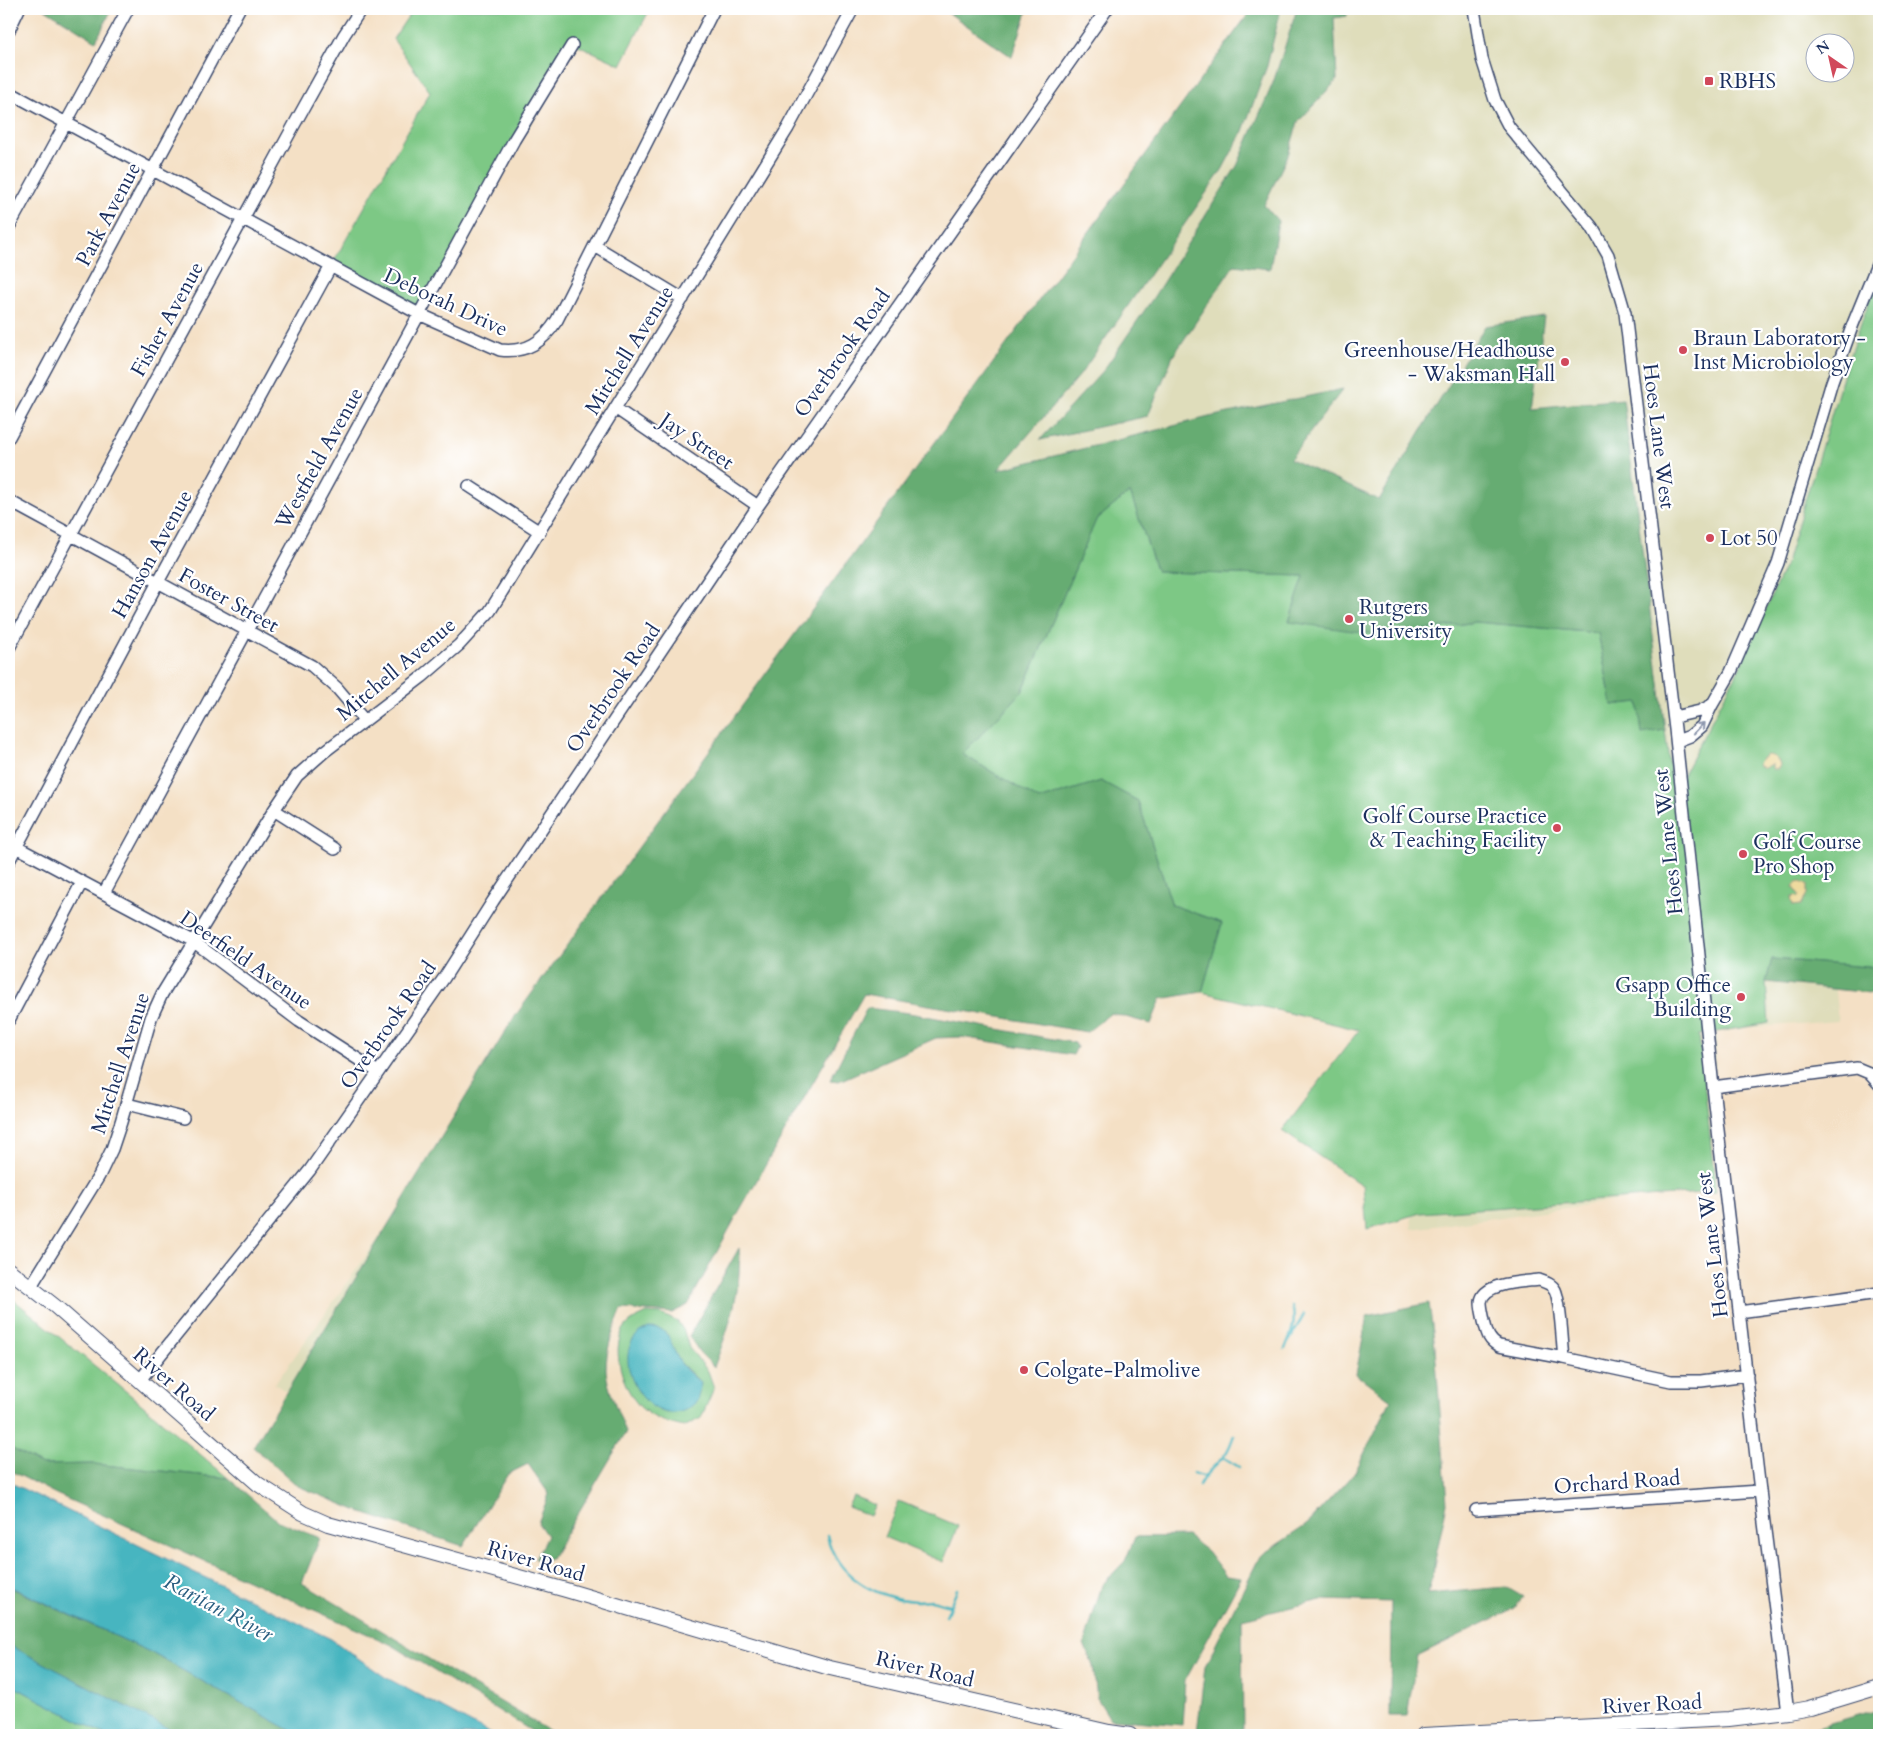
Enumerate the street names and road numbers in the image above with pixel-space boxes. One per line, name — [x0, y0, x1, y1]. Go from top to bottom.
street label: Park Avenue — [69, 157, 148, 271]
street label: Fisher Avenue — [124, 257, 211, 382]
street label: Deborah Drive — [379, 261, 513, 344]
street label: Mitchell Avenue — [578, 280, 681, 420]
street label: Overbrook Road — [787, 283, 897, 423]
street label: Hoes Lane West — [1635, 362, 1682, 511]
street label: Westfield Avenue — [268, 382, 370, 535]
street label: Jay Street — [652, 404, 740, 477]
street label: Hanson Avenue — [105, 485, 200, 624]
street label: Foster Street — [173, 561, 284, 640]
street label: Mitchell Avenue — [331, 611, 462, 728]
street label: Overbrook Road — [559, 618, 668, 759]
street label: Hoes Lane West — [1646, 767, 1691, 916]
street label: Deerfield Avenue — [174, 904, 318, 1017]
street label: Overbrook Road — [333, 955, 443, 1095]
street label: Mitchell Avenue — [84, 989, 157, 1138]
street label: Hoes Lane West — [1689, 1170, 1736, 1319]
street label: River Road — [126, 1341, 221, 1428]
street label: Orchard Road — [1553, 1464, 1681, 1501]
street label: River Road — [484, 1534, 588, 1589]
street label: River Road — [873, 1644, 977, 1695]
street label: River Road — [1601, 1687, 1703, 1722]

